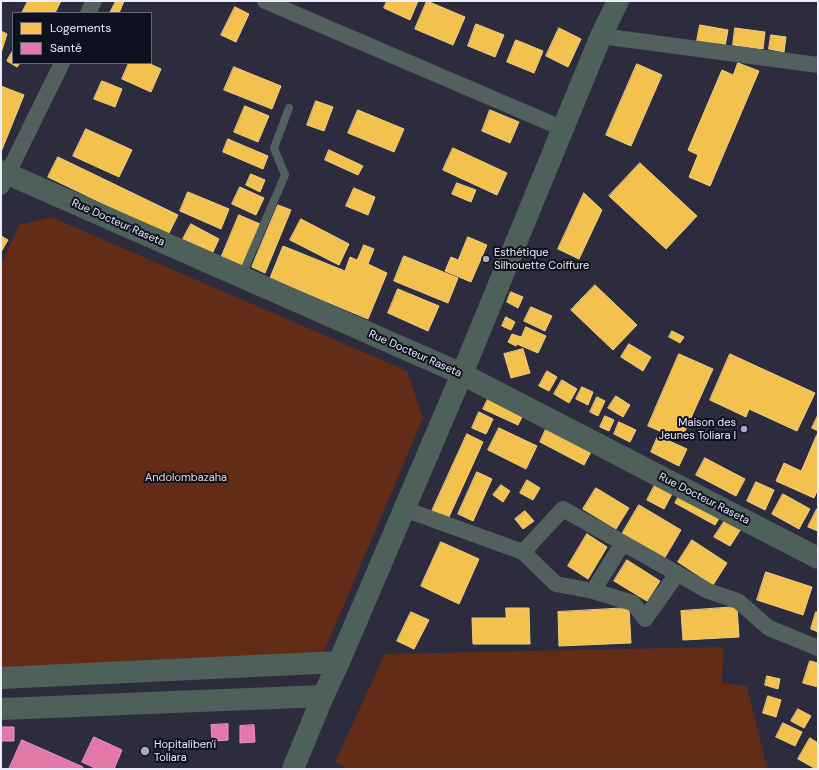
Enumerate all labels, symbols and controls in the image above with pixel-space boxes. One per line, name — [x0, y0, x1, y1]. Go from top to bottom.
legend — [12, 12, 152, 64]
text: Logements — [50, 20, 111, 36]
text: Santé — [50, 40, 82, 56]
street label: Rue Docteur Raseta — [70, 197, 166, 249]
place label: Esthétique Silhouette Coiffure — [494, 246, 589, 272]
marker: Esthétique Silhouette Coiffure — [481, 254, 491, 264]
street label: Rue Docteur Raseta — [367, 328, 463, 380]
place label: Maison des Jeunes Toliara I — [659, 416, 736, 442]
marker: Maison des Jeunes Toliara I — [739, 424, 749, 434]
street label: Rue Docteur Raseta — [656, 470, 752, 528]
park label: Andolombazaha — [145, 471, 227, 485]
place label: Hopitaliben'i Toliara — [154, 738, 216, 764]
marker: Hopitaliben'i Toliara — [139, 745, 151, 757]

